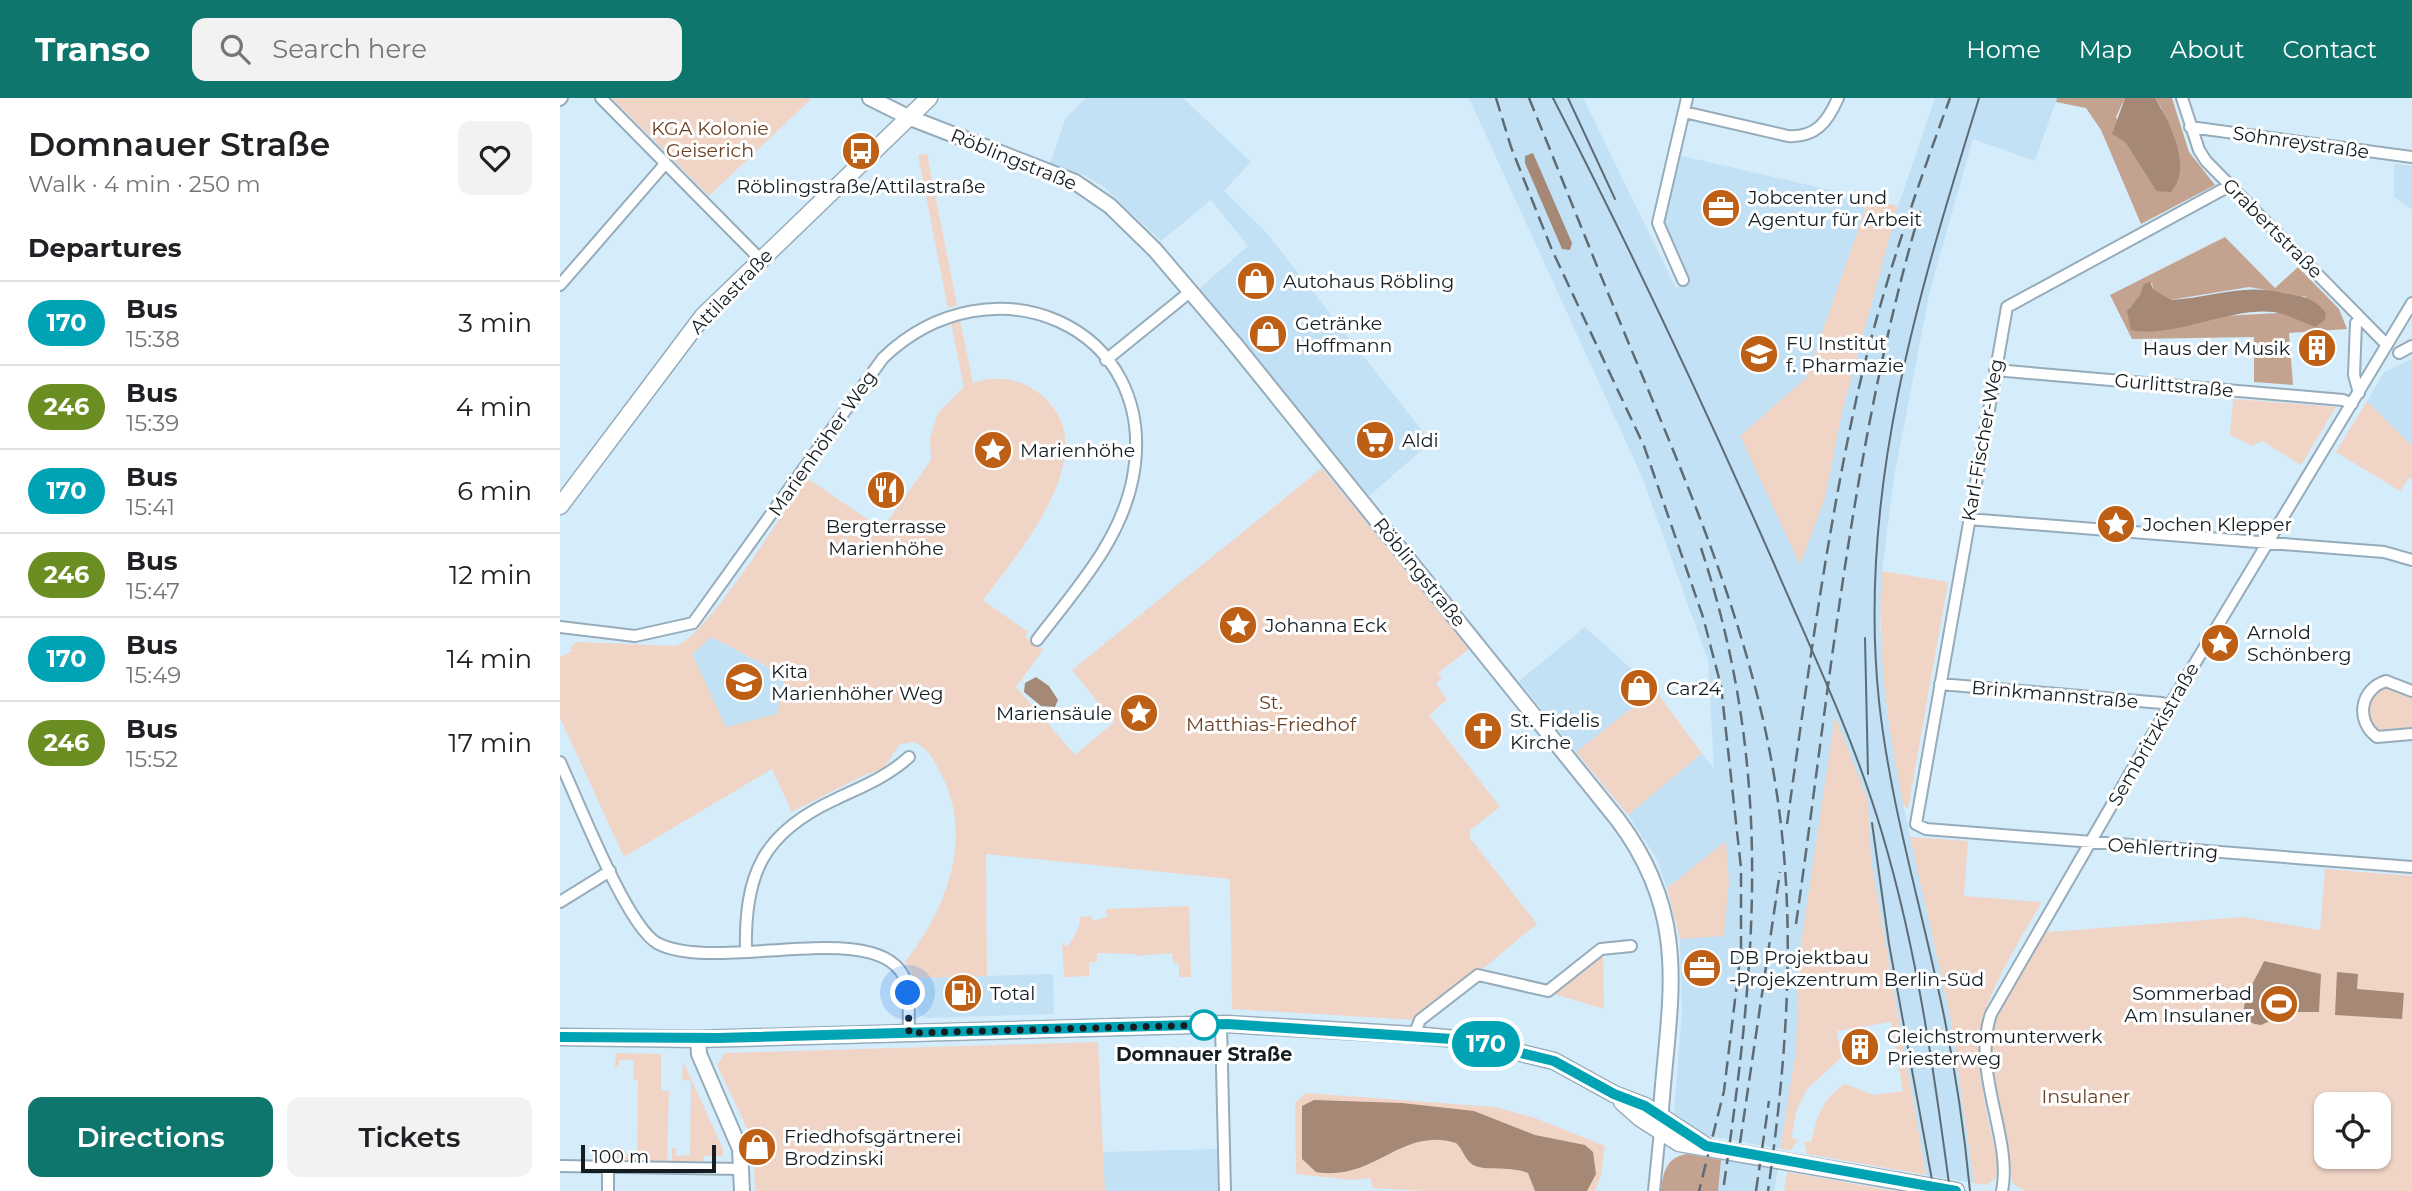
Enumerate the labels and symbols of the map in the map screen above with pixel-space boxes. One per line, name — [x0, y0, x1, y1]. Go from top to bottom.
park label: KGA Kolonie Geiserich — [651, 117, 769, 162]
street label: Sohnreystraße — [2231, 122, 2371, 163]
street label: Röblingstraße — [947, 124, 1080, 195]
bus stop icon: Röblingstraße/Attilastraße — [840, 130, 882, 172]
street label: Grabertstraße — [2218, 174, 2327, 283]
place label: Röblingstraße/Attilastraße — [737, 175, 985, 198]
place label: Jobcenter und Agentur für Arbeit — [1747, 186, 1922, 231]
office icon: Jobcenter und Agentur für Arbeit — [1700, 187, 1742, 229]
street label: Attilastraße — [685, 244, 778, 339]
shop icon: Autohaus Röbling — [1235, 260, 1277, 302]
place label: Autohaus Röbling — [1283, 270, 1454, 293]
place label: Getränke Hoffmann — [1295, 312, 1392, 357]
shop icon: Getränke Hoffmann — [1247, 313, 1289, 355]
building icon: Haus der Musik — [2296, 327, 2338, 369]
place label: FU Institut f. Pharmazie — [1786, 332, 1904, 377]
school or university icon: FU Institut f. Pharmazie — [1738, 333, 1780, 375]
place label: Haus der Musik — [2143, 337, 2291, 360]
street label: Karl-Fischer-Weg — [1957, 357, 2008, 523]
street label: Marienhöher Weg — [764, 366, 881, 521]
street label: Gurlittstraße — [2113, 369, 2234, 402]
supermarket icon: Aldi — [1354, 419, 1396, 461]
place icon: Marienhöhe — [972, 429, 1014, 471]
place label: Aldi — [1402, 429, 1439, 452]
place label: Marienhöhe — [1020, 439, 1135, 462]
restaurant icon: Bergterrasse Marienhöhe — [865, 469, 907, 511]
place icon: Jochen Klepper — [2095, 503, 2137, 545]
street label: Röblingstraße — [1369, 513, 1471, 632]
place label: Jochen Klepper — [2142, 513, 2292, 536]
place label: Bergterrasse Marienhöhe — [826, 515, 946, 560]
place icon: Johanna Eck — [1217, 604, 1259, 646]
place label: Johanna Eck — [1264, 614, 1387, 637]
place label: Arnold Schönberg — [2247, 621, 2352, 666]
place icon: Arnold Schönberg — [2199, 622, 2241, 664]
street label: Sembritzkistraße — [2103, 658, 2204, 810]
place label: Kita Marienhöher Weg — [771, 660, 944, 705]
school or university icon: Kita Marienhöher Weg — [723, 661, 765, 703]
shop icon: Car24 — [1618, 667, 1660, 709]
street label: Brinkmannstraße — [1971, 676, 2139, 713]
place label: Car24 — [1666, 677, 1722, 700]
park label: St. Matthias-Friedhof — [1186, 691, 1358, 736]
place icon: Mariensäule — [1118, 692, 1160, 734]
place label: Mariensäule — [996, 702, 1112, 725]
place label: St. Fidelis Kirche — [1510, 709, 1600, 754]
church icon: St. Fidelis Kirche — [1462, 710, 1504, 752]
street label: Oehlertring — [2107, 833, 2219, 864]
place label: DB Projektbau -Projekzentrum Berlin-Süd — [1729, 946, 1984, 991]
office icon: DB Projektbau -Projekzentrum Berlin-Süd — [1681, 947, 1723, 989]
fuel station icon: Total — [942, 972, 984, 1014]
your location — [890, 975, 925, 1010]
place label: Total — [990, 982, 1035, 1005]
place label: Sommerbad Am Insulaner — [2124, 982, 2252, 1027]
sports icon: Sommerbad Am Insulaner — [2258, 983, 2300, 1025]
marker: Domnauer Straße — [1189, 1010, 1219, 1040]
line badge: 170 — [1446, 1021, 1526, 1067]
place label: Gleichstromunterwerk Priesterweg — [1887, 1025, 2103, 1070]
building icon: Gleichstromunterwerk Priesterweg — [1839, 1026, 1881, 1068]
place label: Domnauer Straße — [1116, 1043, 1292, 1066]
park label: Insulaner — [2042, 1085, 2130, 1108]
place label: Friedhofsgärtnerei Brodzinski — [784, 1125, 961, 1170]
shop icon: Friedhofsgärtnerei Brodzinski — [736, 1126, 778, 1168]
scale bar — [581, 1142, 716, 1174]

